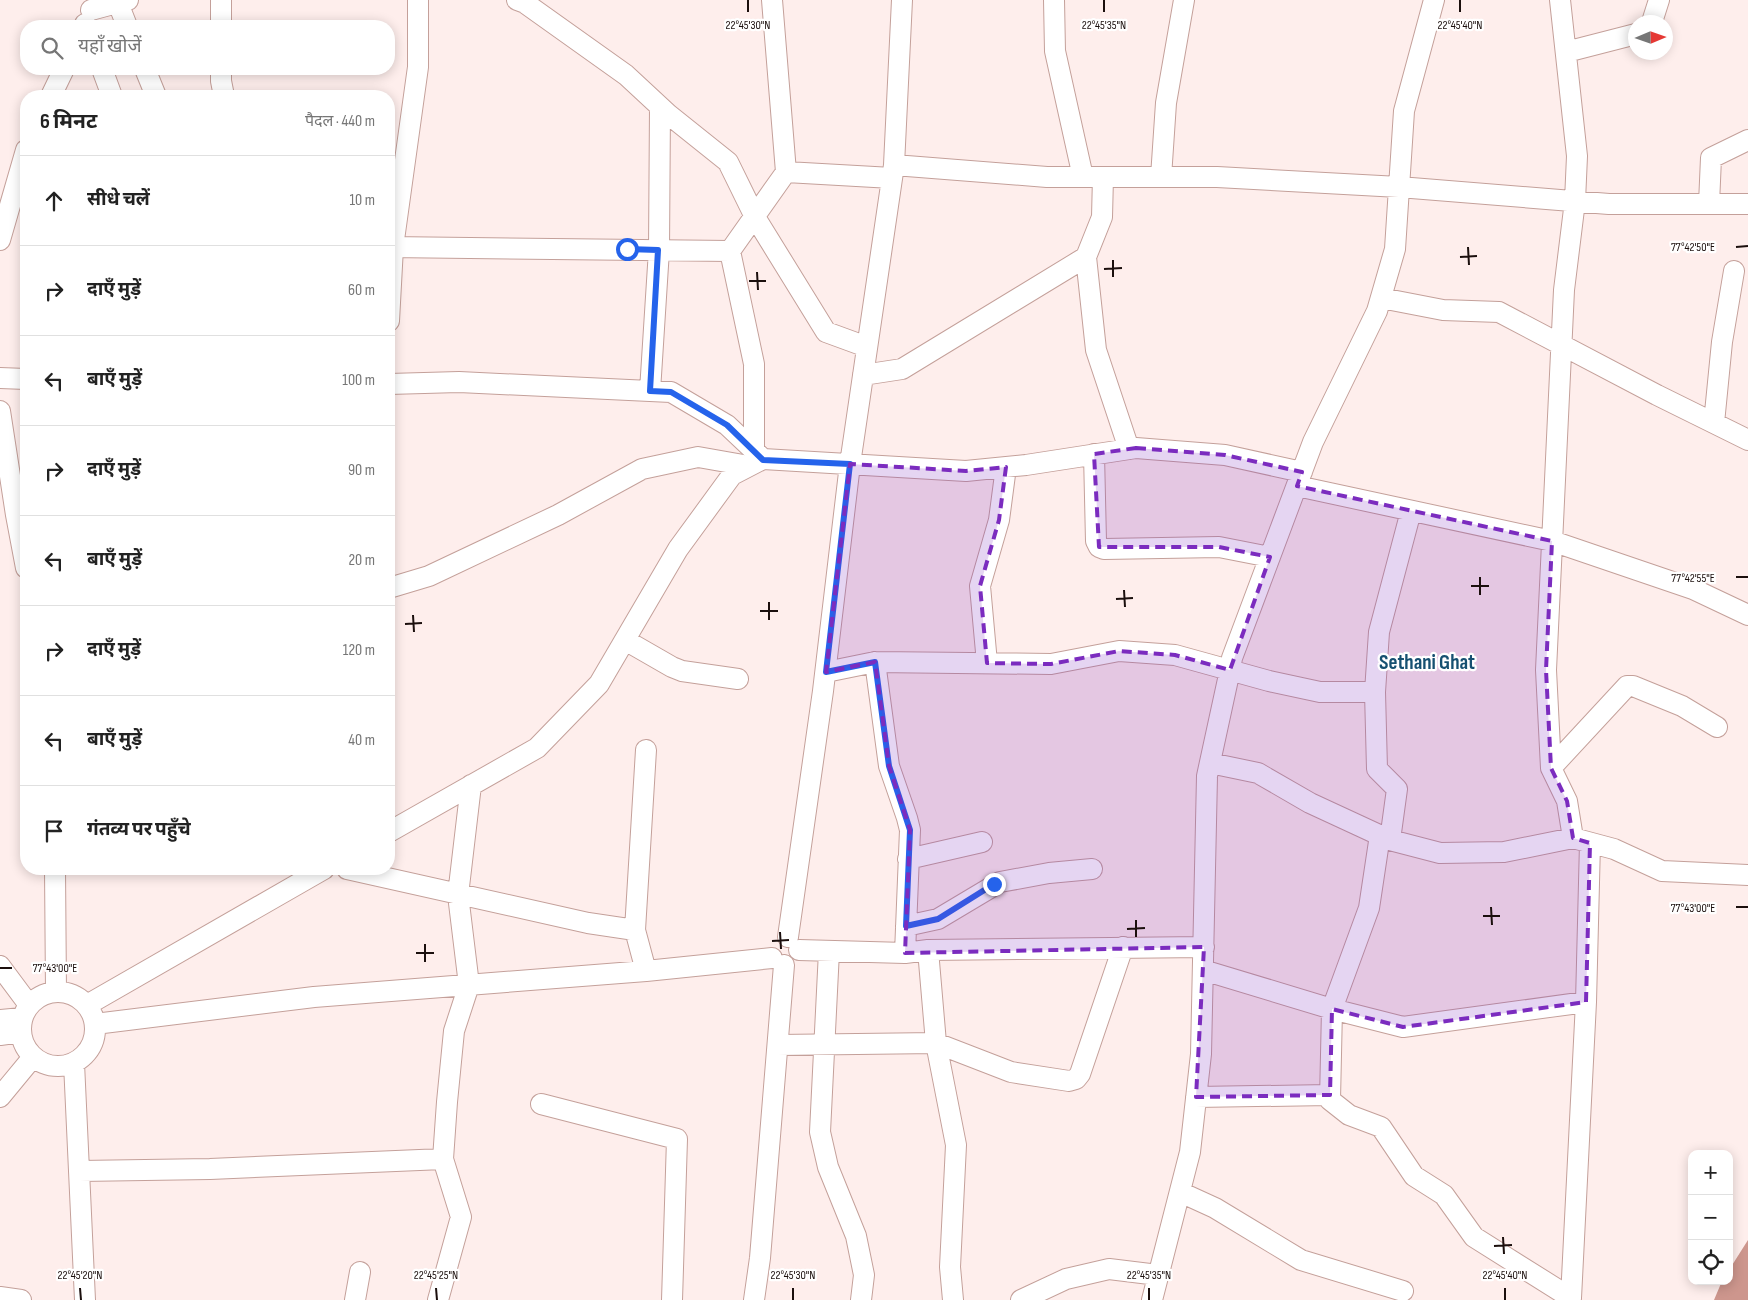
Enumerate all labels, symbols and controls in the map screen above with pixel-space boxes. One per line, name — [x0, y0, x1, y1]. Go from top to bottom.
north arrow — [1628, 15, 1673, 60]
text: 22°45'30"N — [726, 18, 770, 33]
text: 22°45'35"N — [1082, 18, 1126, 33]
text: 22°45'40"N — [1438, 18, 1482, 33]
search box — [20, 20, 395, 75]
icon: search — [38, 34, 66, 62]
text: यहाँ खोजें — [78, 35, 142, 58]
text: 6 मिनट — [40, 109, 97, 134]
text: पैदल · 440 m — [305, 112, 375, 131]
icon: ahead — [40, 187, 68, 215]
text: सीधे चलें — [87, 188, 150, 211]
text: 10 m — [349, 191, 375, 210]
route start — [616, 238, 639, 261]
text: 77°42'50"E — [1671, 240, 1715, 255]
icon: right — [40, 277, 68, 305]
text: दाएँ मुड़ें — [87, 278, 141, 301]
text: 60 m — [348, 281, 375, 300]
icon: left — [40, 367, 68, 395]
text: बाएँ मुड़ें — [87, 368, 142, 391]
text: 100 m — [342, 371, 375, 390]
icon: right — [40, 457, 68, 485]
text: दाएँ मुड़ें — [87, 458, 141, 481]
text: 90 m — [348, 461, 375, 480]
icon: left — [40, 547, 68, 575]
text: बाएँ मुड़ें — [87, 548, 142, 571]
text: 20 m — [348, 551, 375, 570]
text: 77°42'55"E — [1671, 571, 1715, 586]
icon: right — [40, 637, 68, 665]
text: दाएँ मुड़ें — [87, 638, 141, 661]
text: 120 m — [343, 641, 375, 660]
district label: Sethani Ghat — [1379, 650, 1475, 675]
icon: left — [40, 727, 68, 755]
text: बाएँ मुड़ें — [87, 728, 142, 751]
text: 40 m — [348, 731, 375, 750]
icon: arrive — [40, 817, 68, 845]
text: गंतव्य पर पहुँचे — [87, 818, 191, 841]
route end — [983, 873, 1006, 896]
text: 77°43'00"E — [1671, 901, 1715, 916]
text: 77°43'00"E — [33, 961, 77, 976]
map controls — [1688, 1150, 1733, 1285]
button: + — [1688, 1150, 1733, 1195]
button: − — [1688, 1195, 1733, 1240]
button: locate — [1688, 1240, 1733, 1285]
text: 22°45'20"N — [58, 1268, 102, 1283]
text: 22°45'25"N — [414, 1268, 458, 1283]
text: 22°45'30"N — [771, 1268, 815, 1283]
text: 22°45'35"N — [1127, 1268, 1171, 1283]
text: 22°45'40"N — [1483, 1268, 1527, 1283]

